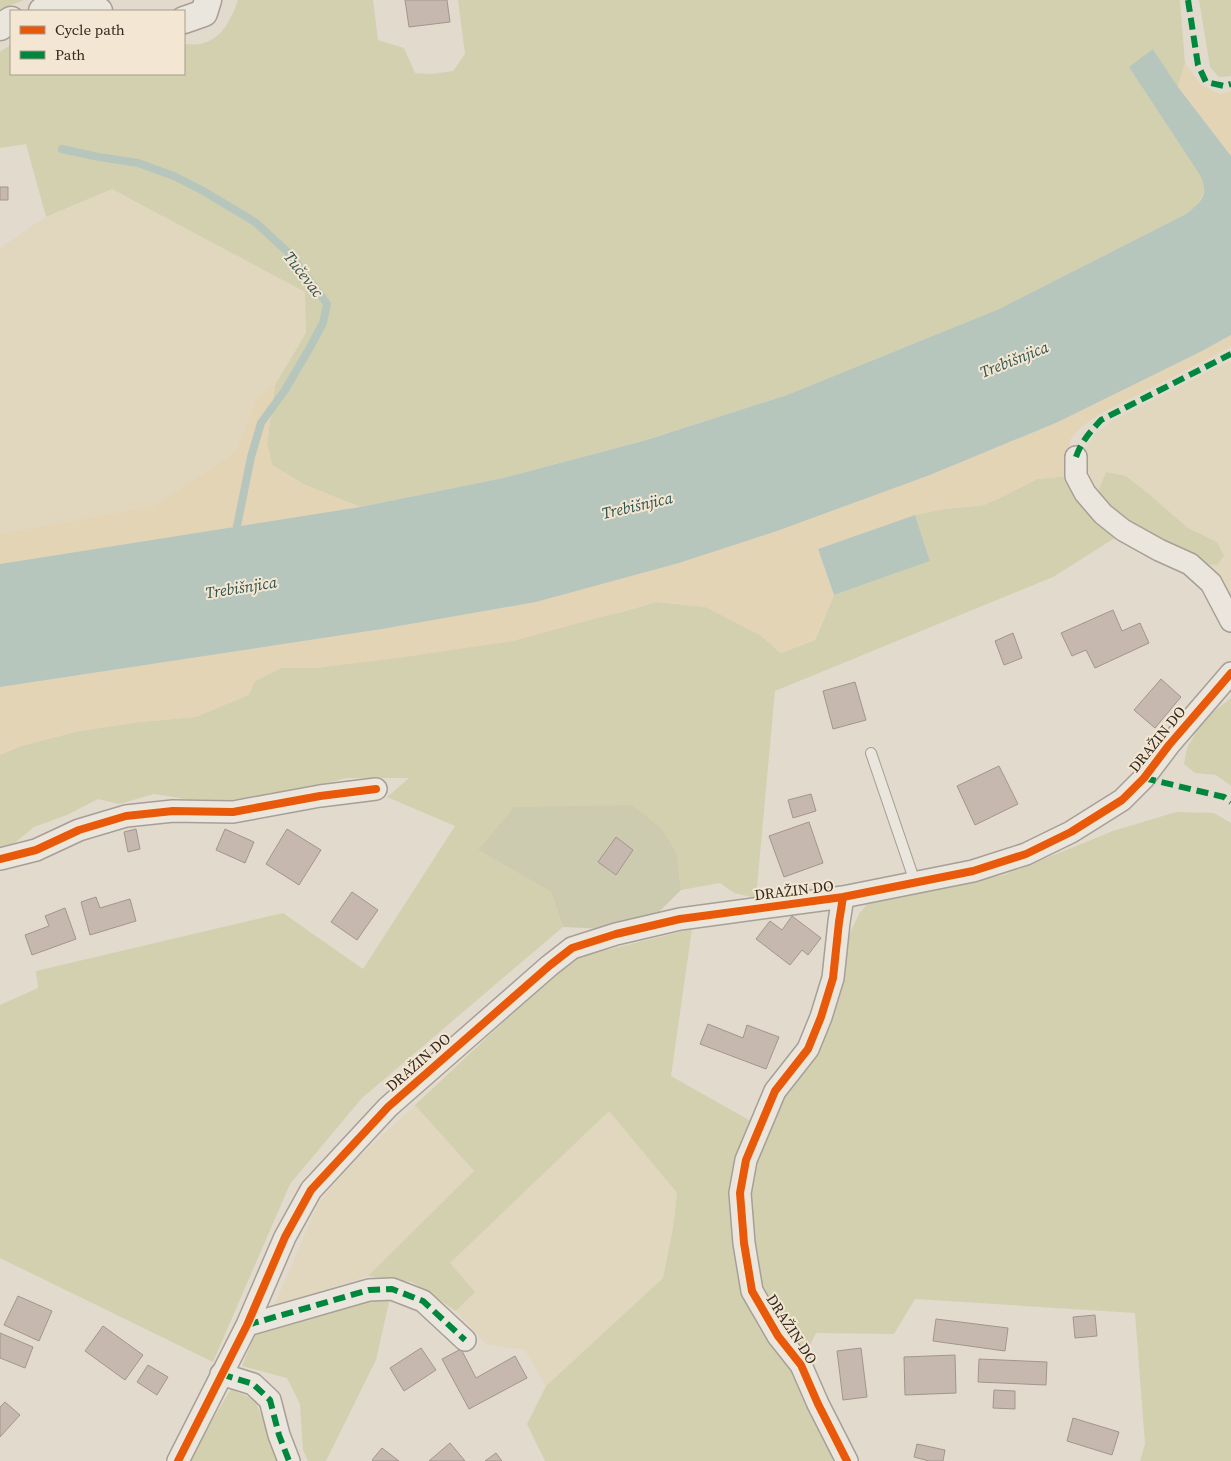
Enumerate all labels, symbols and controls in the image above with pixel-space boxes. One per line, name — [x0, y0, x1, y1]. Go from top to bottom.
legend — [10, 10, 185, 75]
text: Cycle path — [55, 19, 125, 40]
text: Path — [55, 44, 85, 65]
water label: Tučevac — [279, 246, 329, 302]
water label: Trebišnjica — [976, 335, 1052, 383]
water label: Trebišnjica — [599, 486, 675, 524]
water label: Trebišnjica — [204, 570, 279, 604]
street label: DRAŽIN DO — [1124, 701, 1190, 777]
street label: DRAŽIN DO — [753, 875, 835, 905]
street label: DRAŽIN DO — [381, 1028, 455, 1096]
street label: DRAŽIN DO — [761, 1290, 823, 1368]

